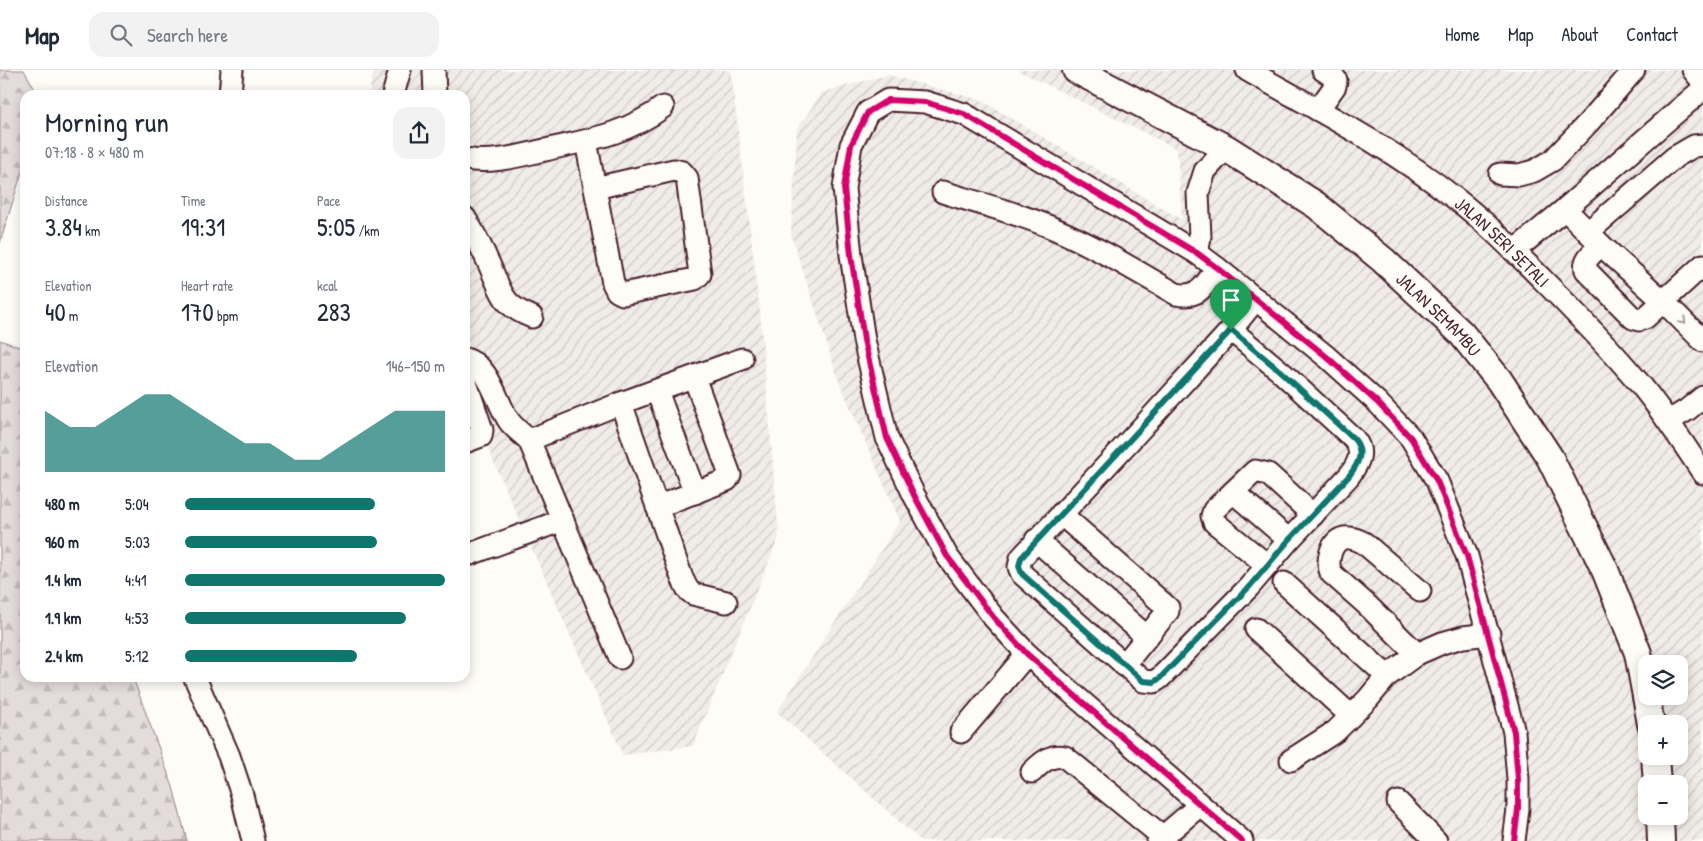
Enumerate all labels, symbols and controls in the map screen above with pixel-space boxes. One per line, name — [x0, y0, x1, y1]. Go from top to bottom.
search box — [89, 12, 439, 57]
text: Map — [25, 19, 59, 51]
icon: search — [107, 21, 135, 49]
text: Search here — [147, 22, 228, 48]
text: Home — [1445, 22, 1480, 47]
text: Map — [1508, 22, 1533, 47]
text: About — [1561, 22, 1598, 47]
text: Contact — [1626, 22, 1678, 47]
text: Morning run — [45, 103, 169, 141]
button: share — [393, 107, 445, 159]
text: 07:18 · 8 × 480 m — [45, 141, 144, 163]
text: Distance — [45, 191, 88, 210]
text: Time — [181, 191, 206, 210]
text: Pace — [317, 191, 340, 210]
street label: JALAN SERI SETALI — [1450, 191, 1555, 292]
text: 3.84 — [45, 210, 82, 244]
text: 19:31 — [181, 210, 225, 244]
text: 5:05 — [317, 210, 355, 244]
text: km — [82, 221, 100, 240]
text: /km — [355, 221, 380, 240]
street label: JALAN SEMAMBU — [1391, 266, 1487, 361]
text: Elevation — [45, 276, 92, 295]
text: Heart rate — [181, 276, 233, 295]
text: kcal — [317, 276, 337, 295]
pin — [1210, 279, 1252, 330]
icon: arrive — [1217, 286, 1245, 314]
text: 40 — [45, 295, 66, 329]
text: 170 — [181, 295, 214, 329]
text: 283 — [317, 295, 351, 329]
text: m — [66, 306, 78, 325]
text: bpm — [214, 306, 238, 325]
one-way arrow — [1677, 315, 1686, 324]
text: Elevation — [45, 355, 98, 377]
text: 146–150 m — [386, 355, 445, 377]
text: 480 m — [45, 493, 80, 515]
text: 5:04 — [125, 493, 149, 515]
text: 960 m — [45, 531, 79, 553]
text: 5:03 — [125, 531, 150, 553]
text: 1.4 km — [45, 569, 81, 591]
text: 4:41 — [125, 569, 147, 591]
text: 1.9 km — [45, 607, 81, 629]
text: 4:53 — [125, 607, 149, 629]
text: 2.4 km — [45, 645, 83, 667]
text: 5:12 — [125, 645, 149, 667]
map controls — [1638, 655, 1688, 825]
button: layers — [1638, 655, 1688, 705]
button: + — [1638, 715, 1688, 765]
button: − — [1638, 775, 1688, 825]

